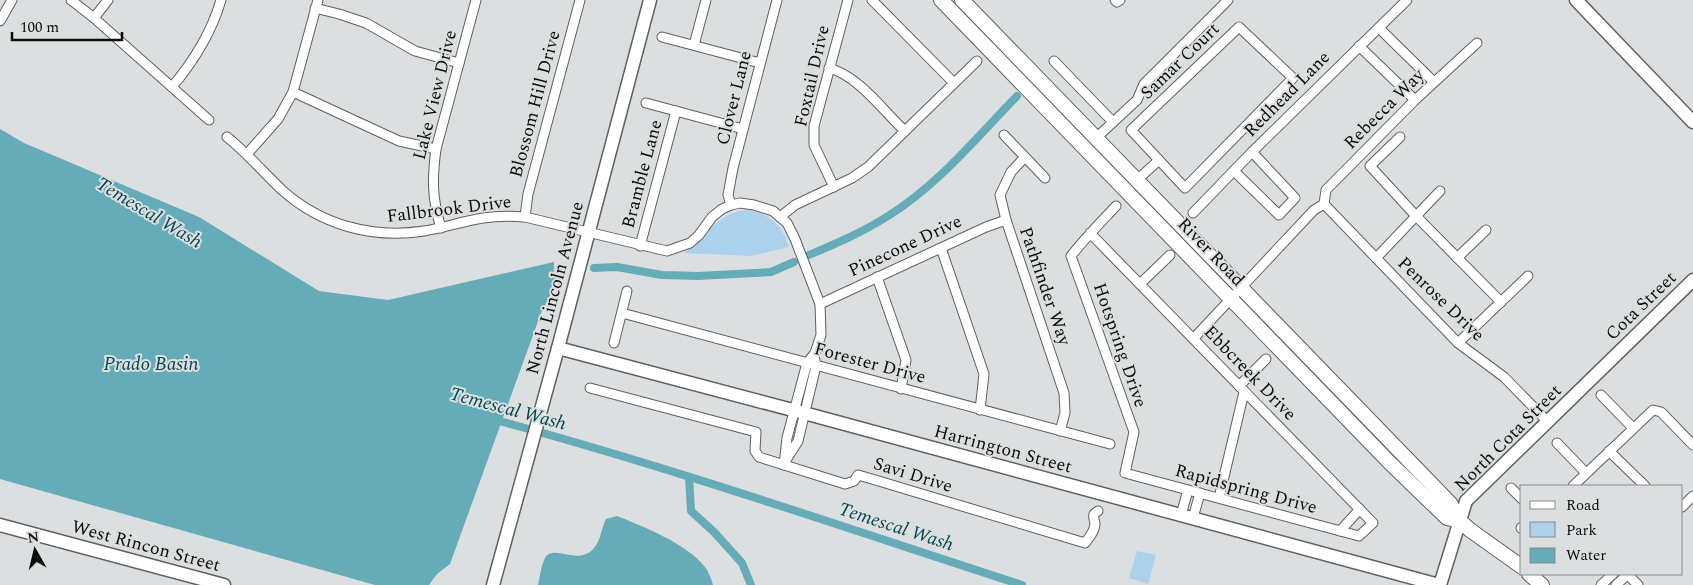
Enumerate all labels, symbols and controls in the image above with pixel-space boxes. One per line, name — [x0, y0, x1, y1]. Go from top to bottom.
scale bar — [12, 10, 122, 42]
text: 100 m — [20, 16, 59, 39]
street label: Samar Court — [1134, 16, 1226, 106]
street label: Foxtail Drive — [787, 22, 837, 130]
street label: Lake View Drive — [406, 27, 464, 163]
street label: Blossom Hill Drive — [502, 28, 568, 180]
street label: Redhead Lane — [1238, 45, 1336, 143]
street label: Clover Lane — [709, 48, 759, 148]
street label: Rebecca Way — [1337, 61, 1432, 156]
street label: Bramble Lane — [615, 117, 669, 231]
water label: Temescal Wash — [90, 170, 208, 256]
street label: Fallbrook Drive — [385, 188, 513, 230]
street label: North Lincoln Avenue — [519, 198, 591, 378]
street label: Pinecone Drive — [844, 208, 966, 284]
street label: River Road — [1171, 211, 1251, 293]
street label: Pathfinder Way — [1012, 223, 1078, 350]
street label: Penrose Drive — [1391, 250, 1491, 348]
street label: Cota Street — [1599, 265, 1683, 347]
street label: Hotspring Drive — [1086, 279, 1154, 411]
street label: Ebbcreek Drive — [1197, 319, 1303, 427]
street label: Forester Drive — [811, 335, 929, 391]
water label: Prado Basin — [103, 350, 199, 379]
street label: North Cota Street — [1448, 378, 1568, 498]
water label: Temescal Wash — [447, 380, 570, 439]
street label: Harrington Street — [931, 418, 1075, 480]
street label: Savi Drive — [870, 450, 956, 500]
street label: Rapidspring Drive — [1172, 457, 1320, 521]
legend — [1520, 485, 1683, 575]
text: Road — [1566, 494, 1600, 517]
water label: Temescal Wash — [835, 495, 957, 559]
street label: West Rincon Street — [69, 513, 223, 579]
text: Park — [1566, 519, 1597, 542]
north arrow — [10, 525, 60, 575]
text: N — [26, 526, 40, 549]
text: Water — [1566, 544, 1606, 567]

